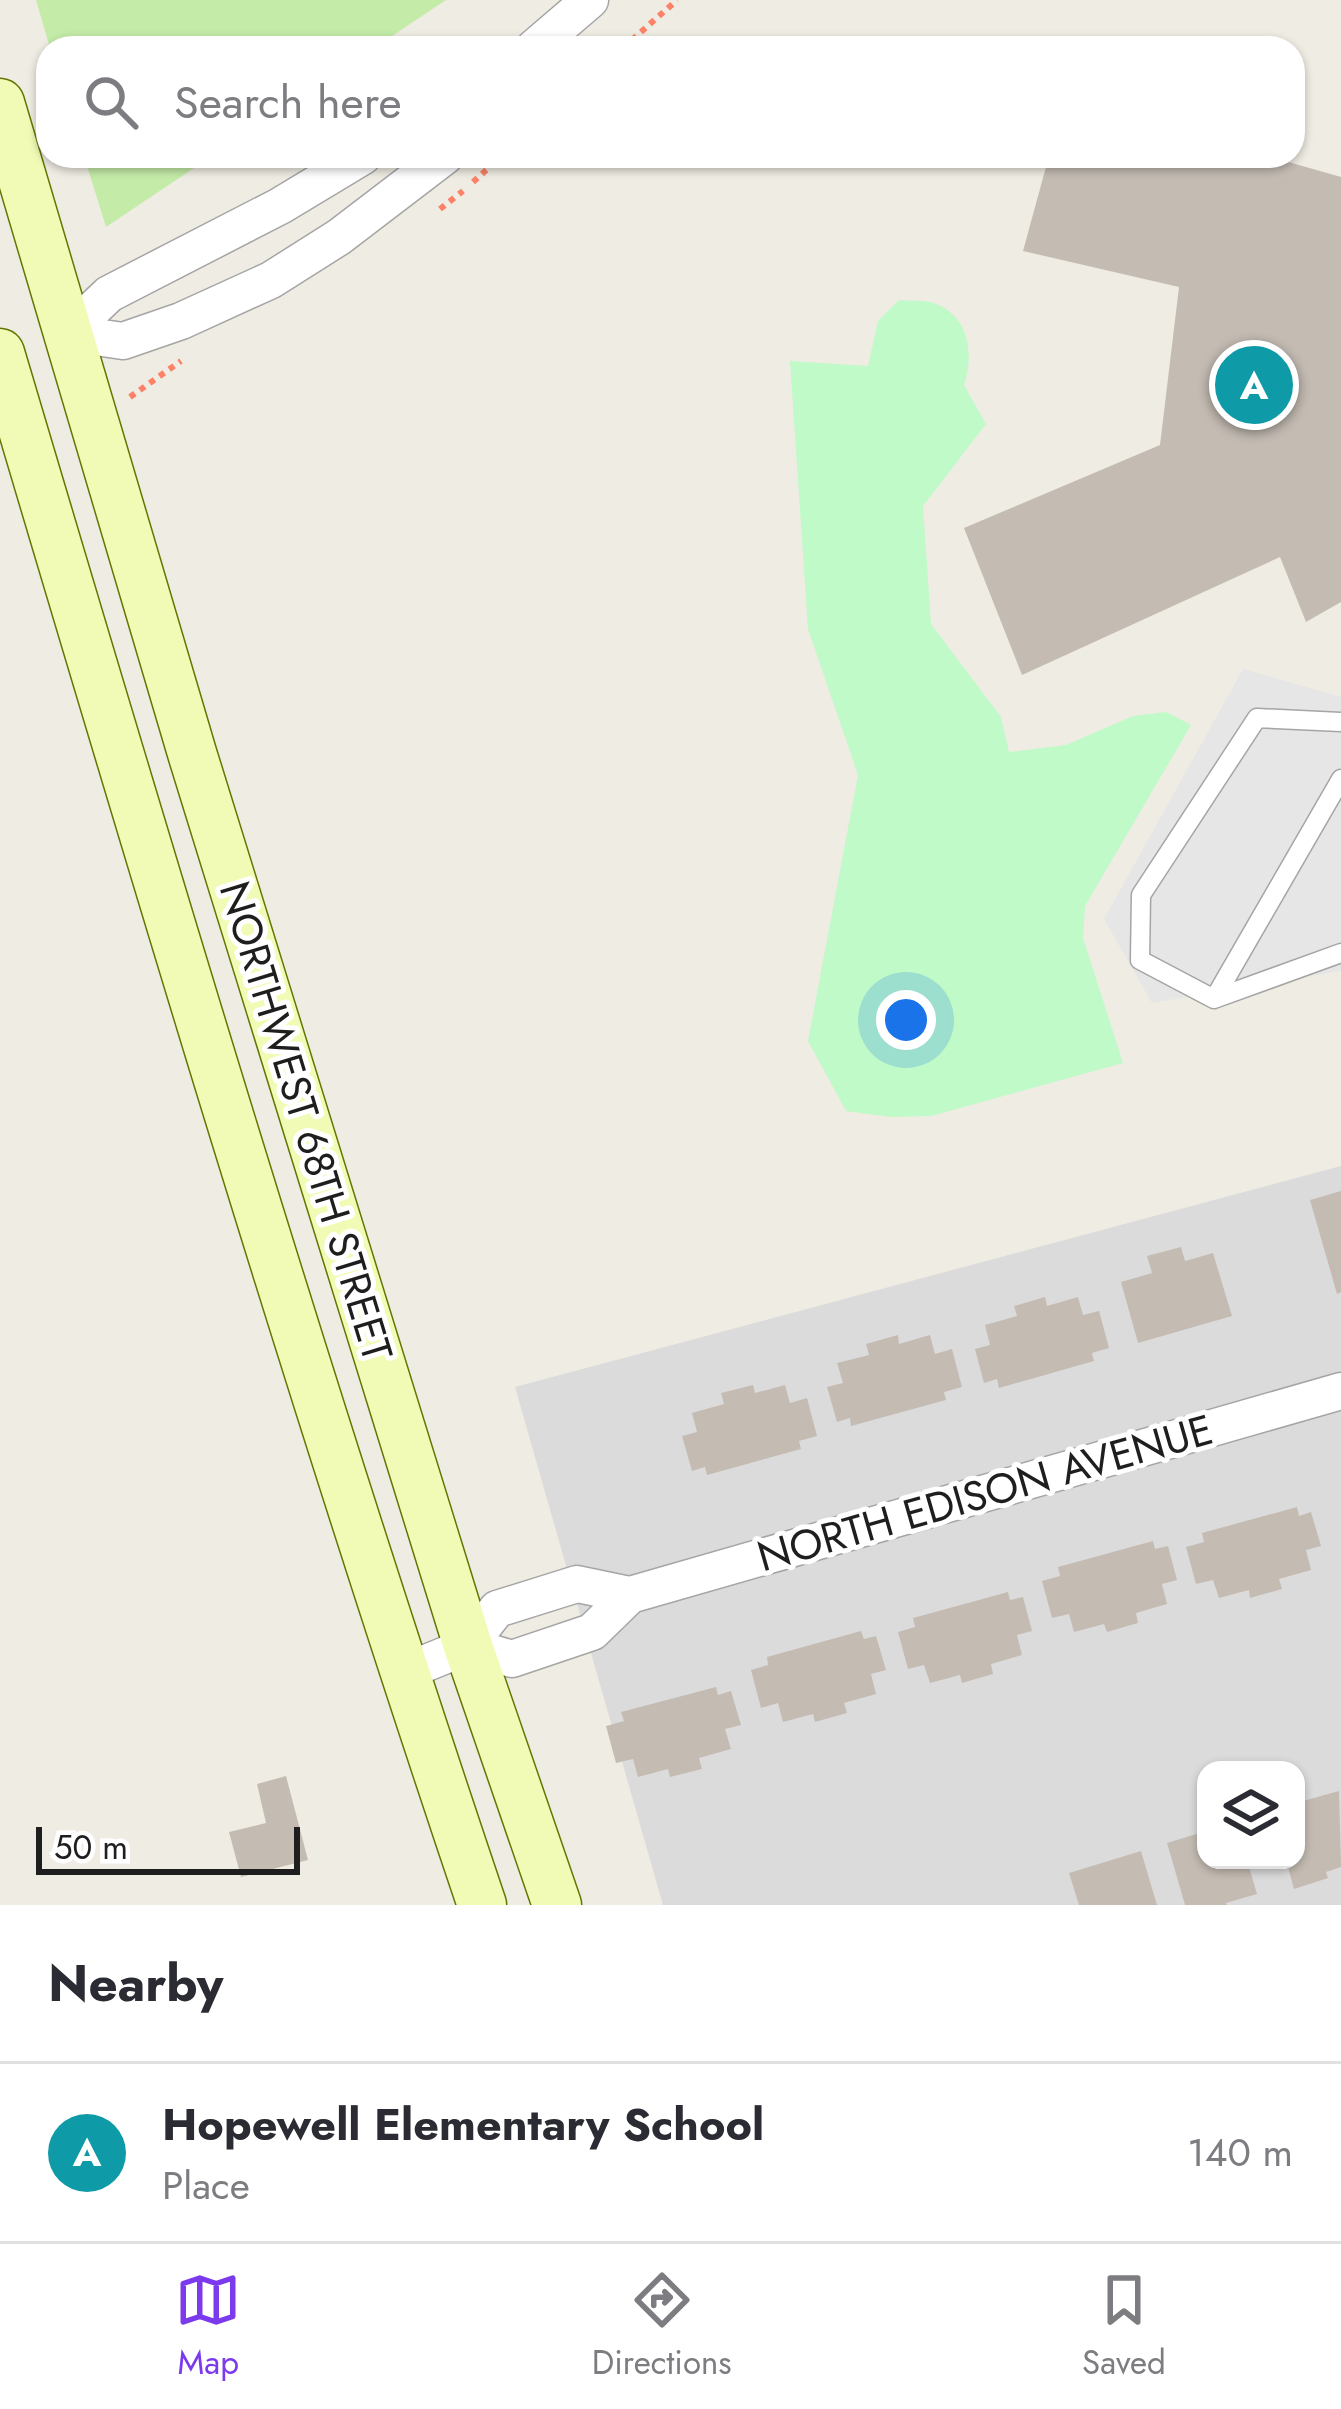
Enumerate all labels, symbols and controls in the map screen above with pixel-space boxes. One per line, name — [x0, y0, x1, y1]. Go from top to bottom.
search box — [36, 36, 1305, 168]
icon: search — [78, 69, 144, 135]
text: Search here — [174, 70, 402, 135]
pin: A — [1215, 340, 1293, 430]
street label: NORTHWEST 68TH STREET — [204, 874, 408, 1369]
your location — [876, 990, 936, 1050]
street label: NORTH EDISON AVENUE — [750, 1399, 1220, 1587]
map controls — [1197, 1761, 1305, 1869]
button: layers — [1197, 1761, 1305, 1869]
scale bar — [36, 1821, 300, 1874]
text: 50 m — [54, 1824, 128, 1871]
text: Nearby — [48, 1946, 223, 2020]
text: Hopewell Elementary School — [162, 2092, 764, 2157]
text: A — [73, 2124, 101, 2181]
text: 140 m — [1187, 2124, 1293, 2181]
text: Place — [162, 2157, 250, 2214]
tab: Map — [175, 2267, 241, 2386]
tab: Directions — [592, 2267, 732, 2386]
tab: Saved — [1082, 2267, 1166, 2386]

